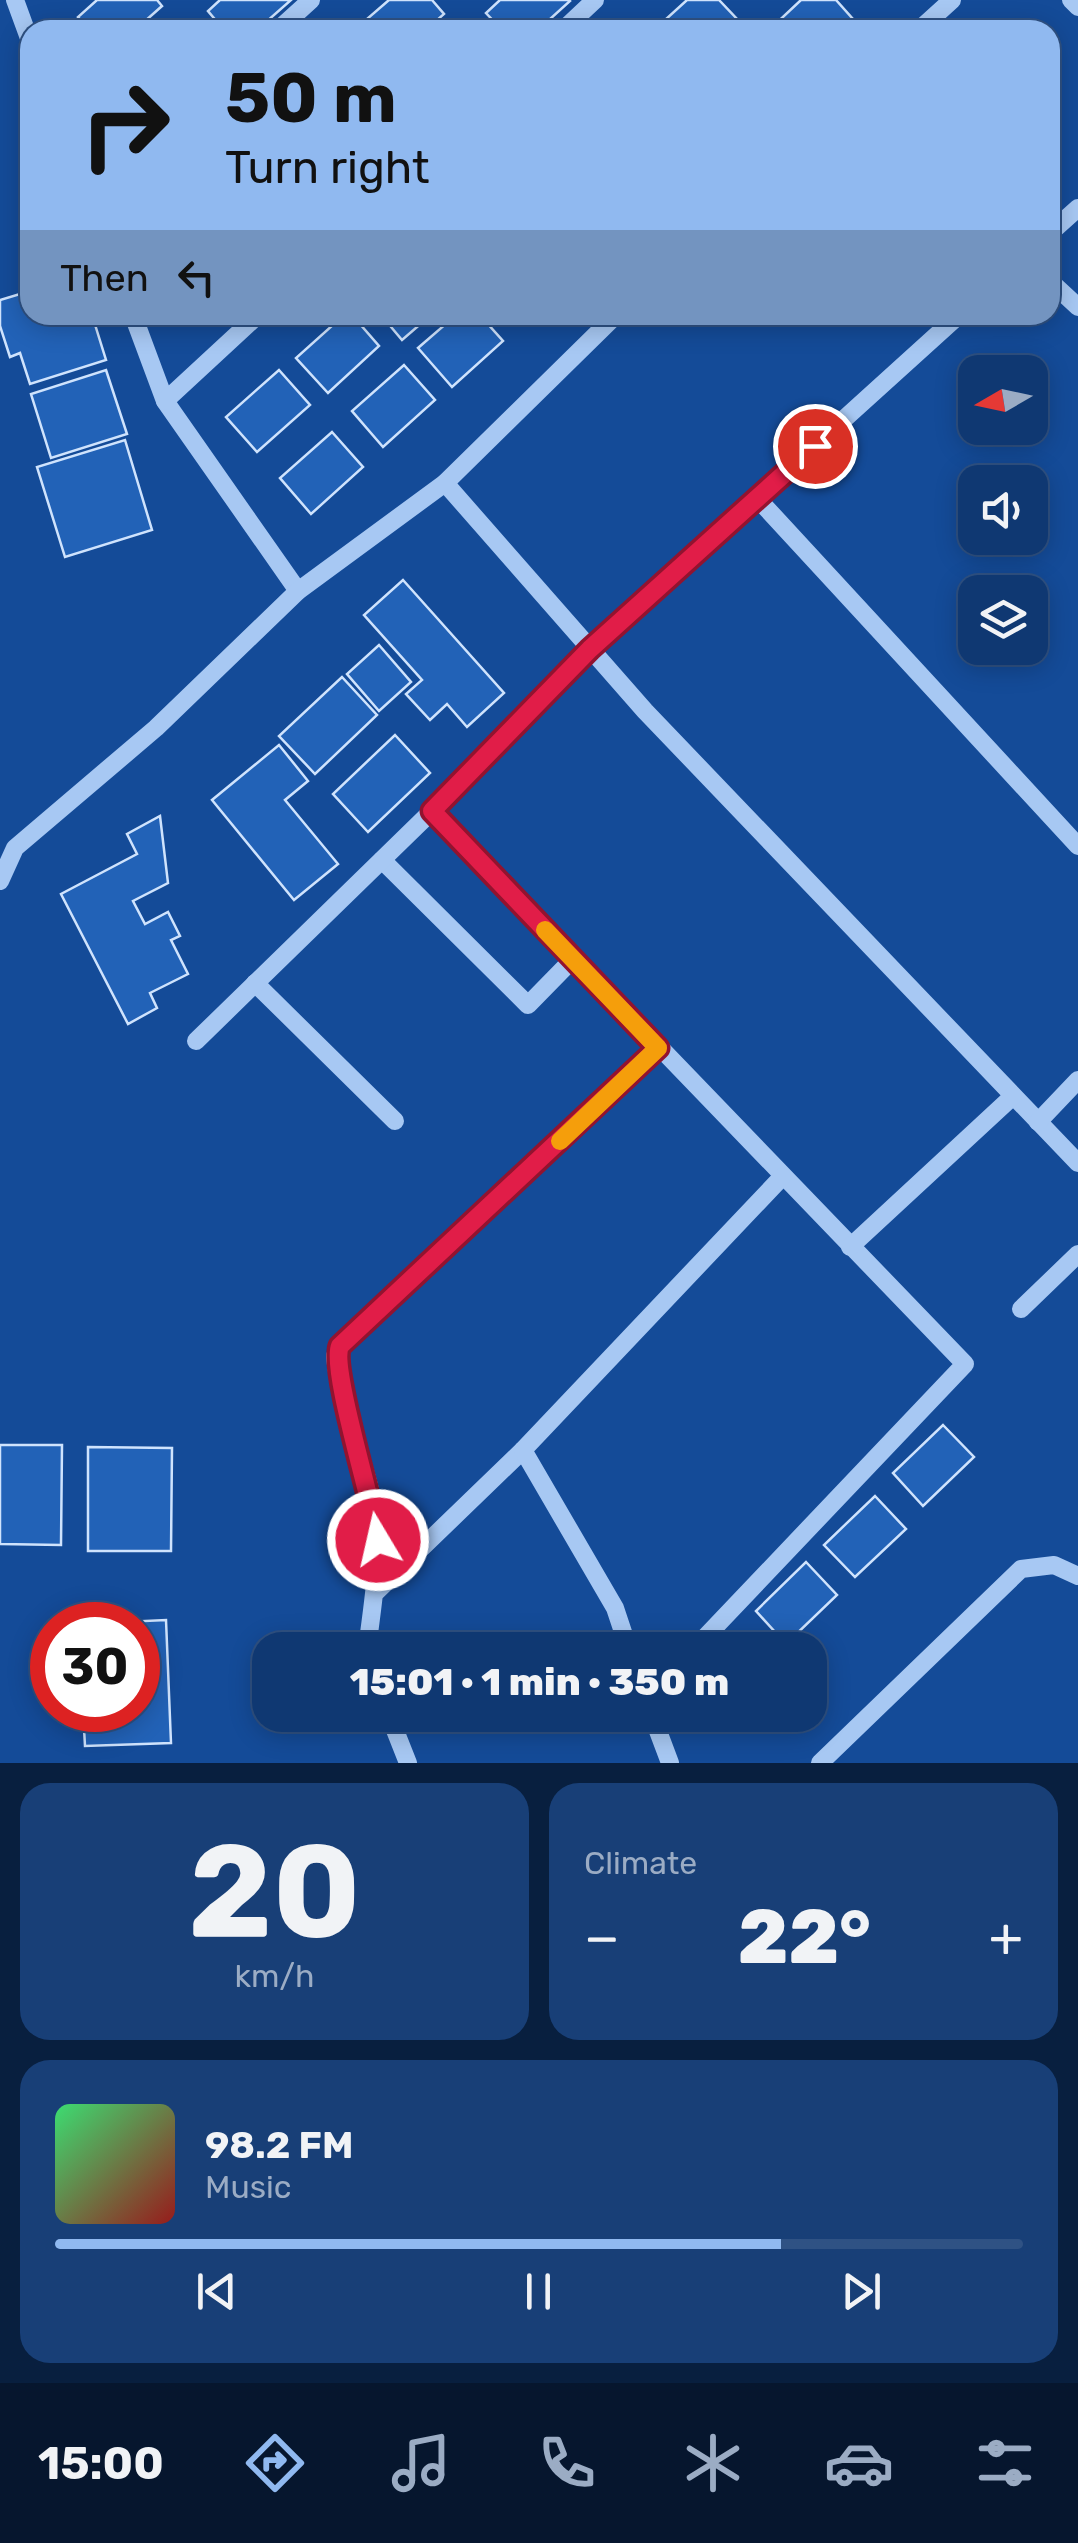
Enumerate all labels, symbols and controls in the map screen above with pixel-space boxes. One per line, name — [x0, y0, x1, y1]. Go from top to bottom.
text: 50 m — [225, 57, 397, 140]
icon: right — [60, 60, 190, 190]
text: Turn right — [225, 141, 429, 194]
icon: left — [169, 250, 224, 305]
text: Then — [60, 255, 149, 301]
north arrow — [958, 355, 1048, 445]
map controls — [958, 355, 1048, 665]
pin — [773, 404, 858, 489]
icon: arrive — [788, 419, 843, 474]
button: sound — [958, 465, 1048, 555]
button: layers — [958, 575, 1048, 665]
position arrow — [326, 1488, 430, 1592]
speed limit sign: 30 — [30, 1602, 160, 1732]
text: 15:01 · 1 min · 350 m — [350, 1659, 729, 1705]
text: 20 — [188, 1814, 361, 1969]
text: Climate — [584, 1844, 697, 1882]
text: 22° — [738, 1893, 871, 1982]
text: − — [584, 1905, 620, 1970]
text: + — [989, 1905, 1023, 1970]
text: km/h — [235, 1957, 314, 1995]
text: 98.2 FM — [205, 2122, 353, 2168]
text: Music — [205, 2168, 291, 2206]
icon: previous — [189, 2264, 244, 2319]
icon: pause — [511, 2264, 566, 2319]
icon: next — [834, 2264, 889, 2319]
icon: directions — [240, 2428, 310, 2498]
icon: music — [386, 2428, 456, 2498]
icon: phone — [532, 2428, 602, 2498]
icon: climate — [678, 2428, 748, 2498]
icon: car — [824, 2428, 894, 2498]
icon: filters — [970, 2428, 1040, 2498]
text: 15:00 — [38, 2437, 164, 2490]

